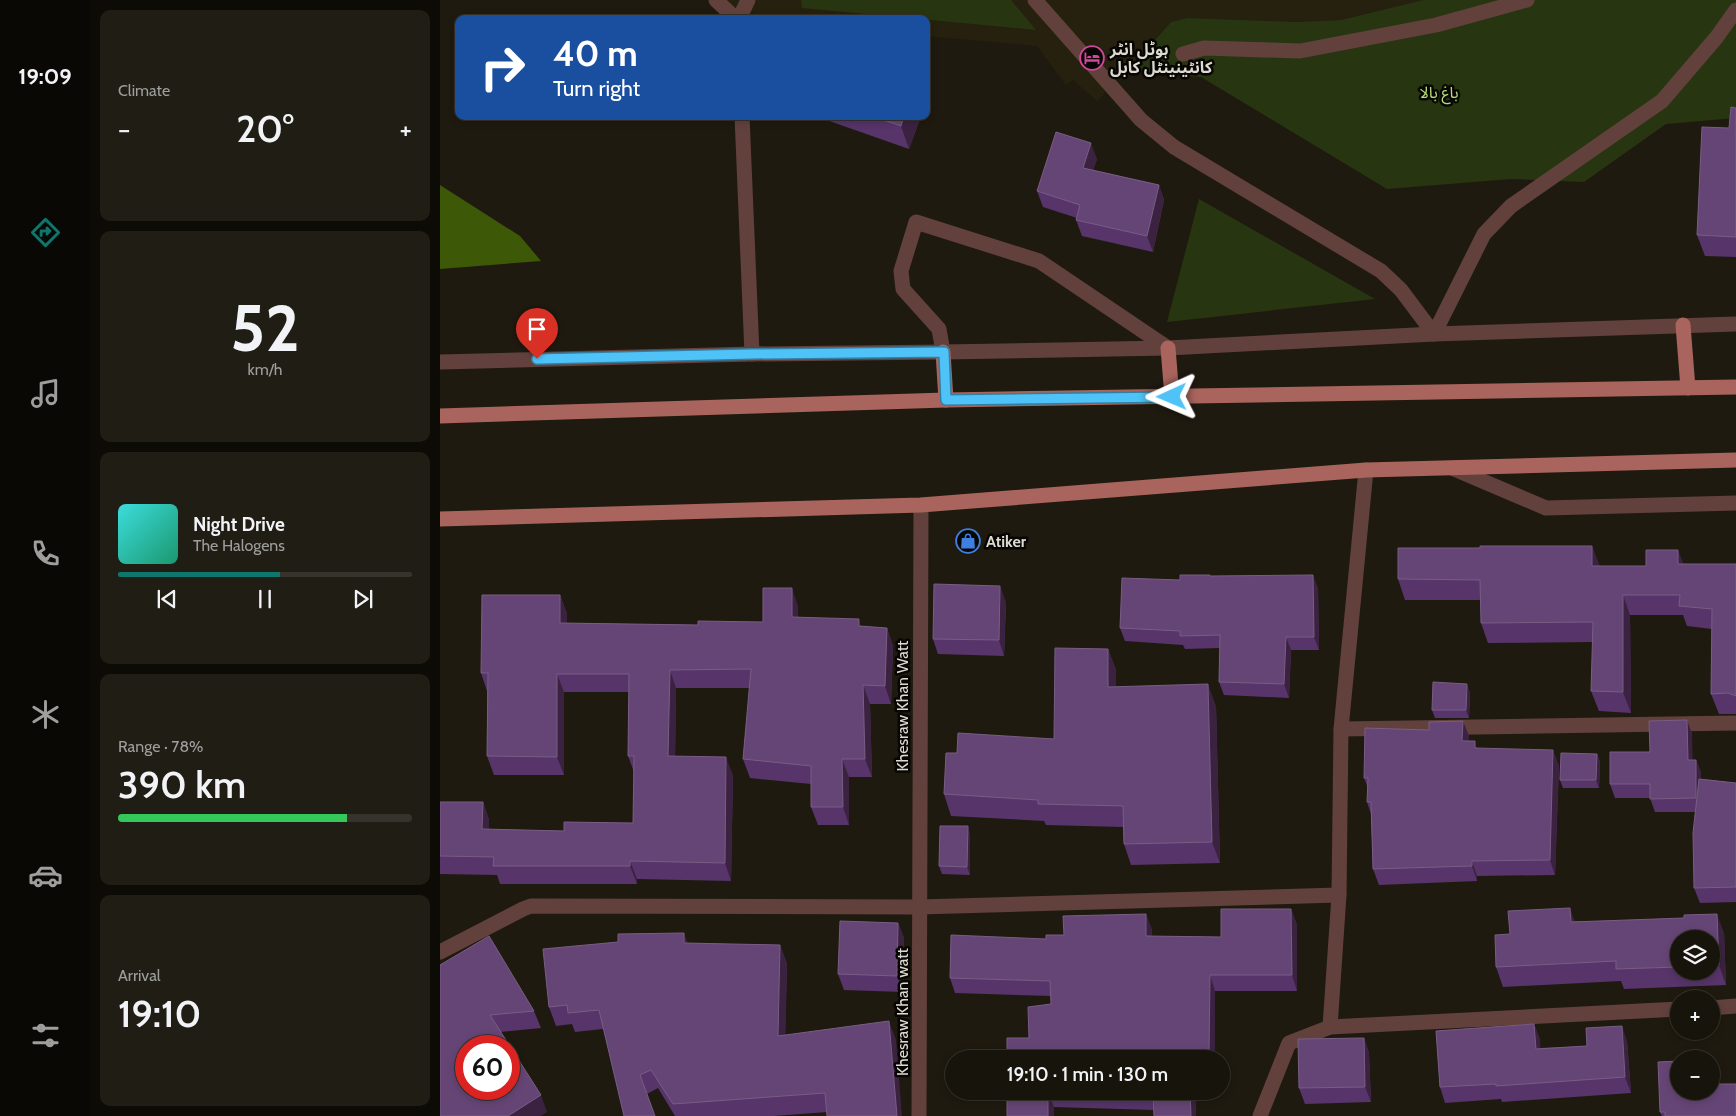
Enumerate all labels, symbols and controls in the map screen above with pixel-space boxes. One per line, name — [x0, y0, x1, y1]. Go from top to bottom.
text: 40 m — [553, 32, 638, 75]
icon: right — [470, 35, 535, 100]
place label: ہوٹل انٹر کانٹینینٹل کابل — [1109, 40, 1213, 77]
hotel icon: ہوٹل انٹر کانٹینینٹل کابل — [1079, 45, 1105, 71]
text: 19:09 — [18, 63, 72, 90]
text: Turn right — [553, 75, 640, 102]
text: Climate — [118, 81, 170, 100]
park label: باغ بالا — [1420, 83, 1458, 105]
text: 20° — [236, 105, 294, 152]
text: − — [118, 112, 130, 146]
text: + — [400, 112, 412, 146]
icon: directions — [28, 215, 63, 250]
text: 52 — [230, 288, 300, 367]
pin — [516, 308, 558, 359]
icon: arrive — [523, 315, 551, 343]
text: km/h — [247, 360, 283, 379]
position arrow — [1145, 370, 1197, 422]
icon: music — [28, 376, 63, 411]
text: Night Drive — [193, 513, 285, 536]
shop icon: Atiker — [955, 528, 981, 554]
place label: Atiker — [986, 532, 1027, 551]
icon: phone — [28, 536, 63, 571]
text: The Halogens — [193, 536, 285, 555]
icon: previous — [153, 585, 181, 613]
icon: pause — [251, 585, 279, 613]
icon: next — [349, 585, 377, 613]
street label: Khesraw Khan Watt — [893, 640, 912, 771]
icon: climate — [28, 697, 63, 732]
text: Range · 78% — [118, 737, 204, 756]
text: 390 km — [118, 761, 246, 808]
icon: car — [28, 858, 63, 893]
map controls — [1670, 930, 1720, 1100]
button: layers — [1670, 930, 1720, 980]
street label: Khesraw Khan watt — [893, 947, 912, 1076]
text: Arrival — [118, 966, 161, 985]
text: 19:10 — [118, 990, 201, 1037]
button: + — [1670, 990, 1720, 1040]
icon: filters — [28, 1018, 63, 1053]
speed limit sign: 60 — [455, 1035, 520, 1100]
button: − — [1670, 1050, 1720, 1100]
text: 19:10 · 1 min · 130 m — [1007, 1063, 1168, 1086]

